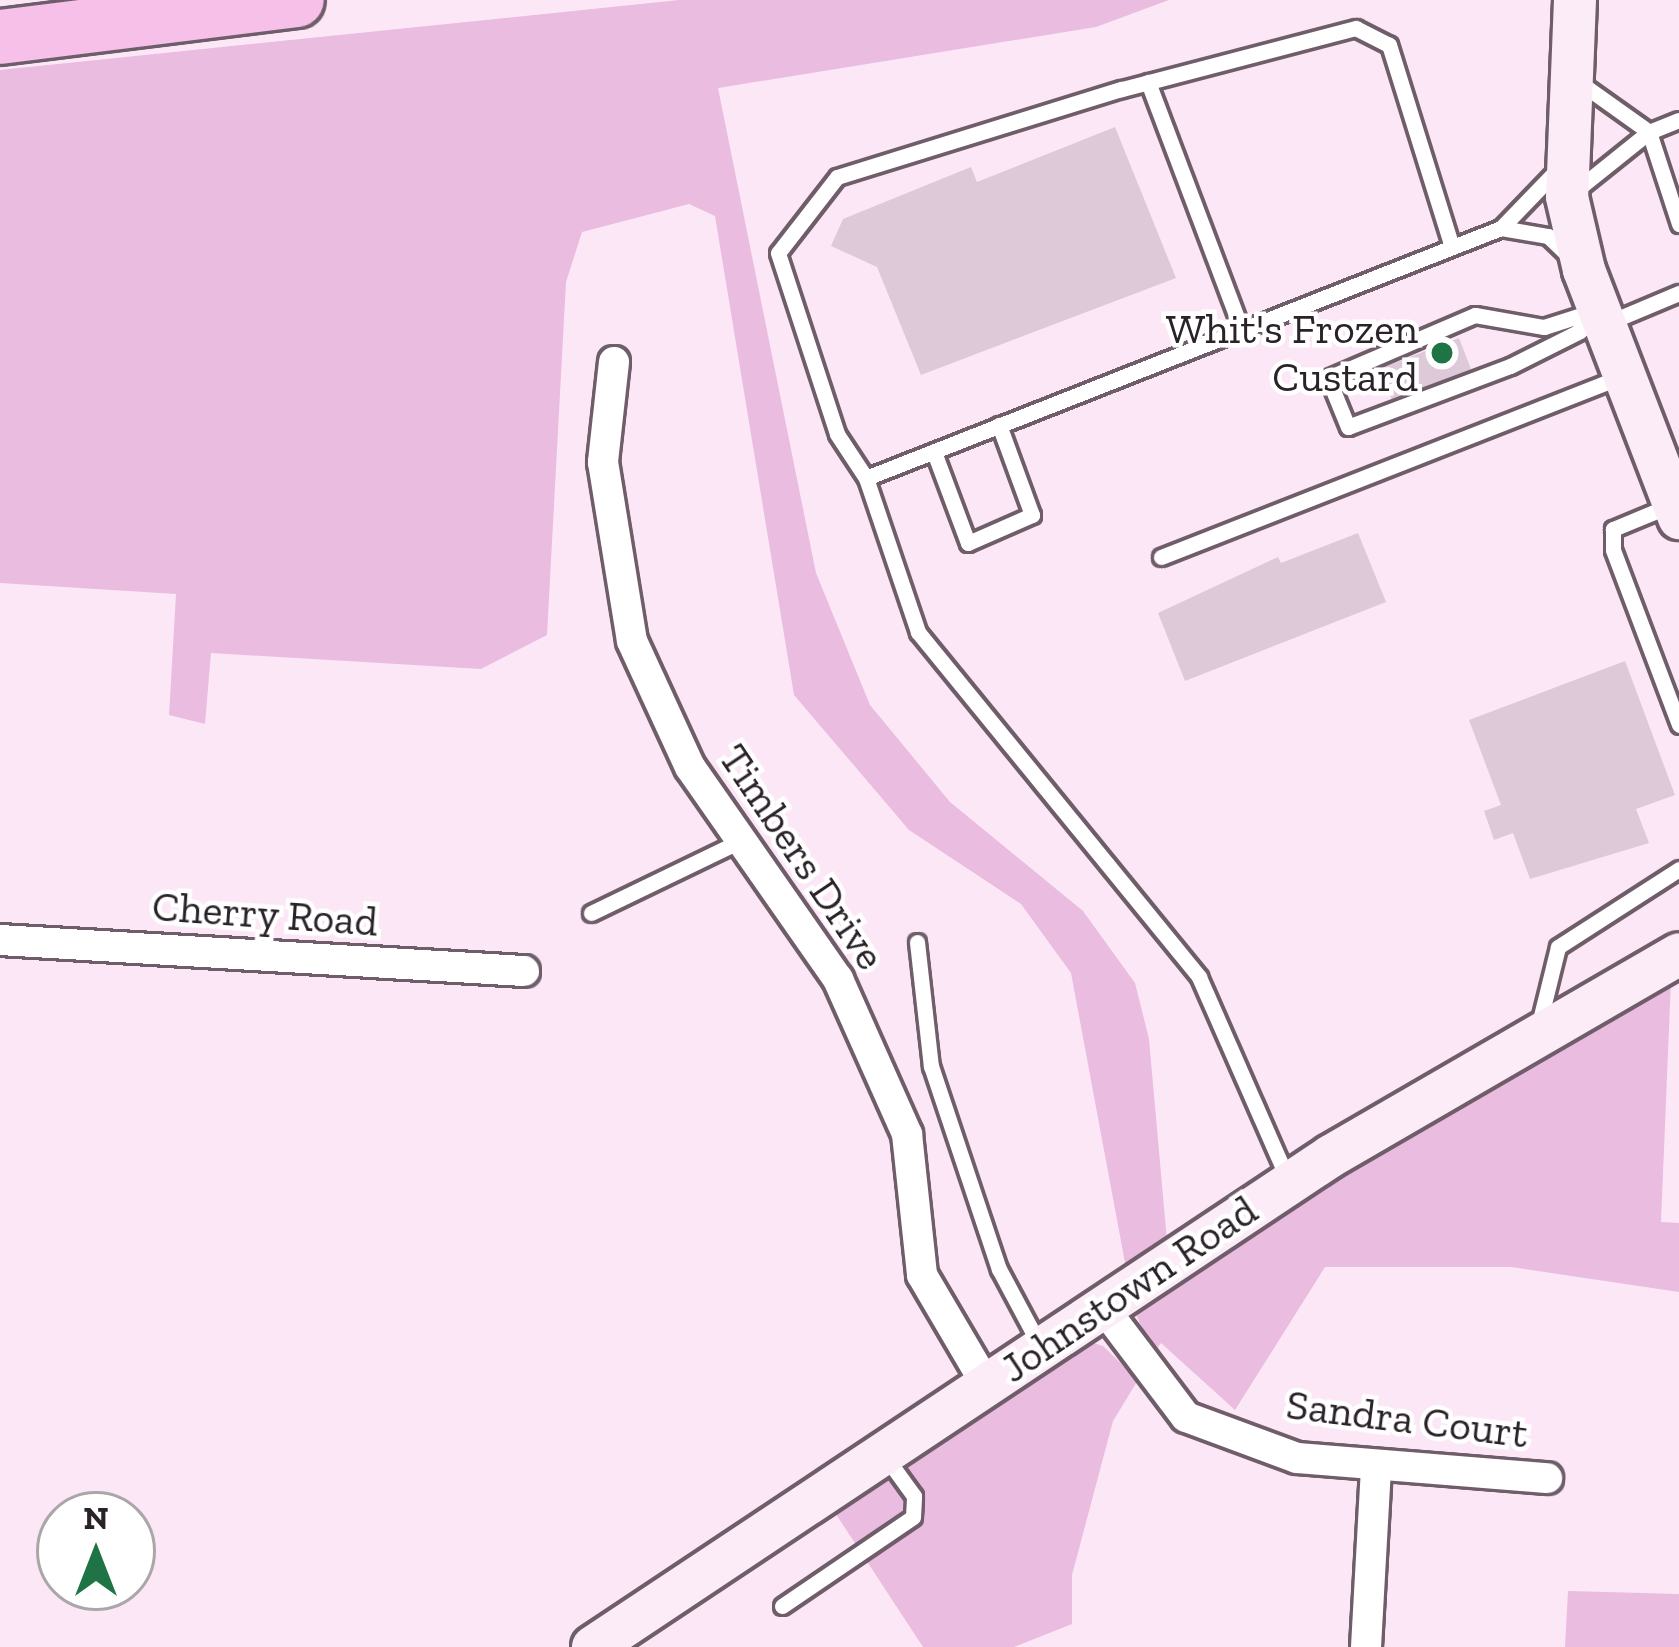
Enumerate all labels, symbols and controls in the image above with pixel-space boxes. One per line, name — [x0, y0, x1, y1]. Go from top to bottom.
place label: Whit's Frozen Custard — [1166, 304, 1418, 403]
marker: Whit's Frozen Custard — [1429, 340, 1455, 366]
street label: Timbers Drive — [708, 735, 896, 979]
street label: Cherry Road — [150, 881, 380, 947]
street label: Johnstown Road — [991, 1185, 1267, 1393]
street label: Sandra Court — [1283, 1379, 1531, 1459]
north arrow — [36, 1491, 156, 1611]
text: N — [83, 1498, 109, 1537]

